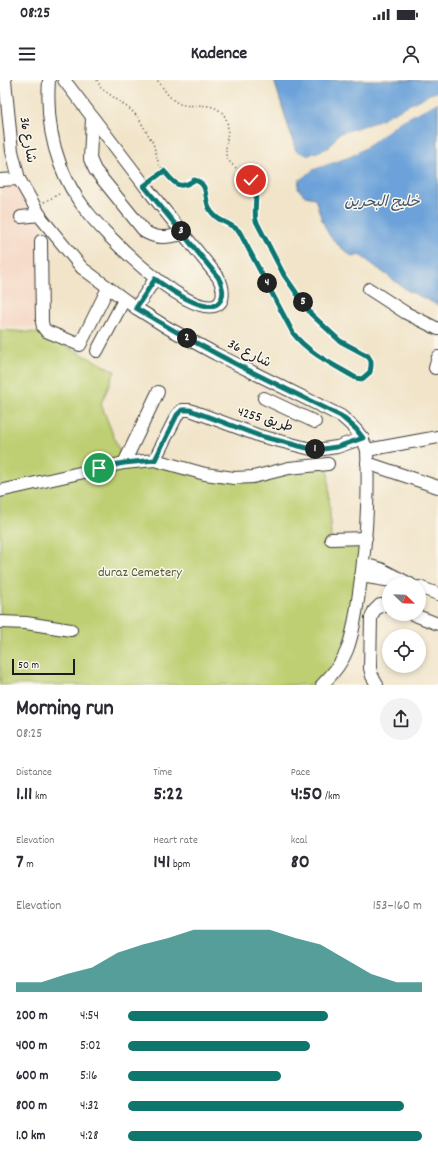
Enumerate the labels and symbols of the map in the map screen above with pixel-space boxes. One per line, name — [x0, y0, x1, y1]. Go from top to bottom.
street label: شارع 36 — [13, 115, 41, 165]
pin — [234, 163, 268, 197]
water label: خليج البحرين — [344, 192, 421, 214]
pin: 3 — [171, 221, 191, 241]
pin: 4 — [257, 273, 277, 293]
pin: 5 — [293, 292, 313, 312]
pin: 2 — [177, 328, 197, 348]
street label: شارع 36 — [224, 335, 274, 373]
street label: طريق 4255 — [235, 402, 295, 438]
pin: 1 — [305, 439, 325, 459]
pin — [82, 451, 116, 485]
park label: duraz Cemetery — [98, 563, 182, 583]
north arrow — [382, 577, 426, 621]
scale bar — [12, 657, 75, 676]

